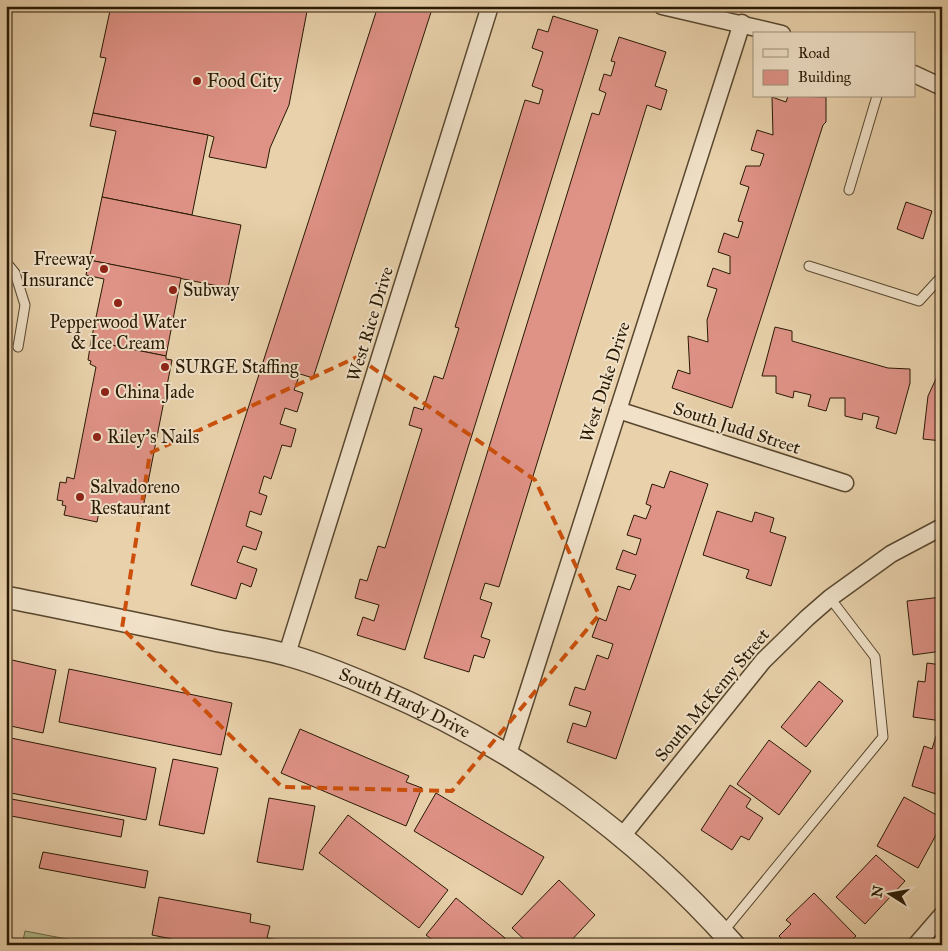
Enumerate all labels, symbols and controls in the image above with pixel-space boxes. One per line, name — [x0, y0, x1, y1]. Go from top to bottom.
legend — [753, 32, 916, 98]
text: Road — [798, 44, 830, 62]
text: Building — [798, 68, 852, 86]
place label: Food City — [207, 70, 282, 92]
marker: Food City — [191, 75, 203, 87]
place label: Freeway Insurance — [21, 248, 95, 291]
marker: Freeway Insurance — [98, 263, 110, 275]
street label: West Rice Drive — [342, 264, 398, 384]
place label: Subway — [183, 279, 240, 301]
marker: Subway — [167, 284, 179, 296]
marker: Pepperwood Water & Ice Cream — [112, 297, 124, 309]
place label: Pepperwood Water & Ice Cream — [49, 311, 187, 354]
street label: West Duke Drive — [575, 319, 635, 445]
place label: SURGE Staffing — [175, 356, 299, 379]
marker: SURGE Staffing — [159, 361, 171, 373]
place label: China Jade — [115, 381, 194, 404]
marker: China Jade — [99, 386, 111, 398]
street label: South Judd Street — [670, 397, 804, 460]
place label: Riley's Nails — [107, 426, 199, 448]
marker: Riley's Nails — [91, 431, 103, 443]
place label: Salvadoreno Restaurant — [90, 476, 180, 519]
marker: Salvadoreno Restaurant — [74, 491, 86, 503]
street label: South McKemy Street — [650, 623, 775, 766]
street label: South Hardy Drive — [336, 663, 474, 743]
north arrow — [866, 868, 916, 918]
text: N — [868, 884, 887, 899]

